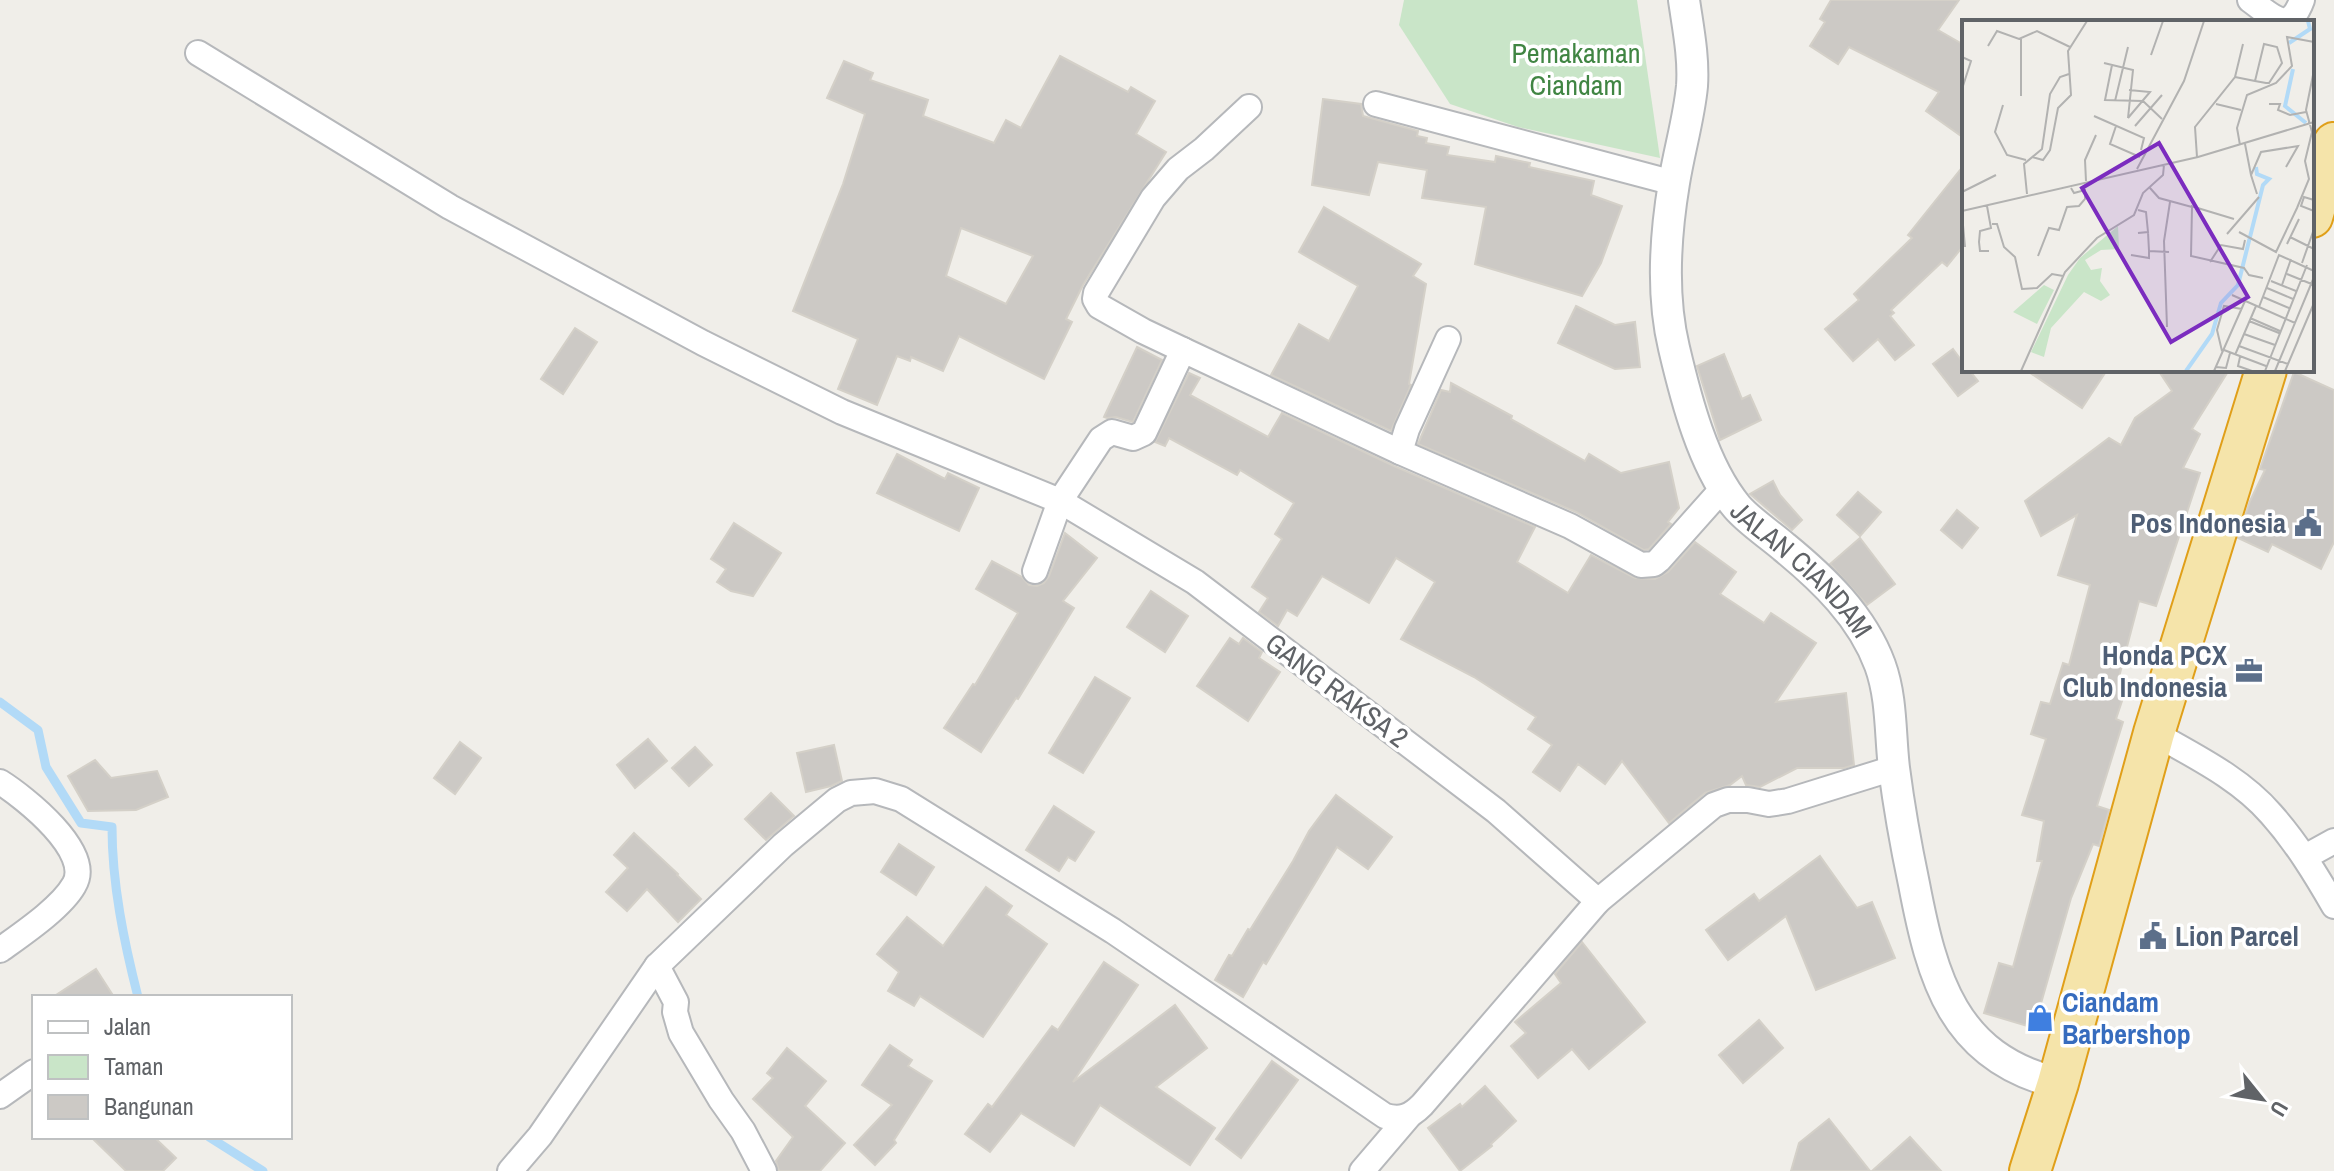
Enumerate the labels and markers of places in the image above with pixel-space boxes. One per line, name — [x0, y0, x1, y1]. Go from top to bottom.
place label: Pos Indonesia — [2130, 504, 2286, 542]
public building icon: Pos Indonesia — [2293, 508, 2323, 538]
place label: Honda PCX Club Indonesia — [2062, 636, 2228, 706]
office icon: Honda PCX Club Indonesia — [2234, 656, 2264, 686]
place label: Lion Parcel — [2175, 917, 2299, 955]
public building icon: Lion Parcel — [2138, 921, 2168, 951]
place label: Ciandam Barbershop — [2062, 983, 2191, 1053]
shop icon: Ciandam Barbershop — [2025, 1003, 2055, 1033]

